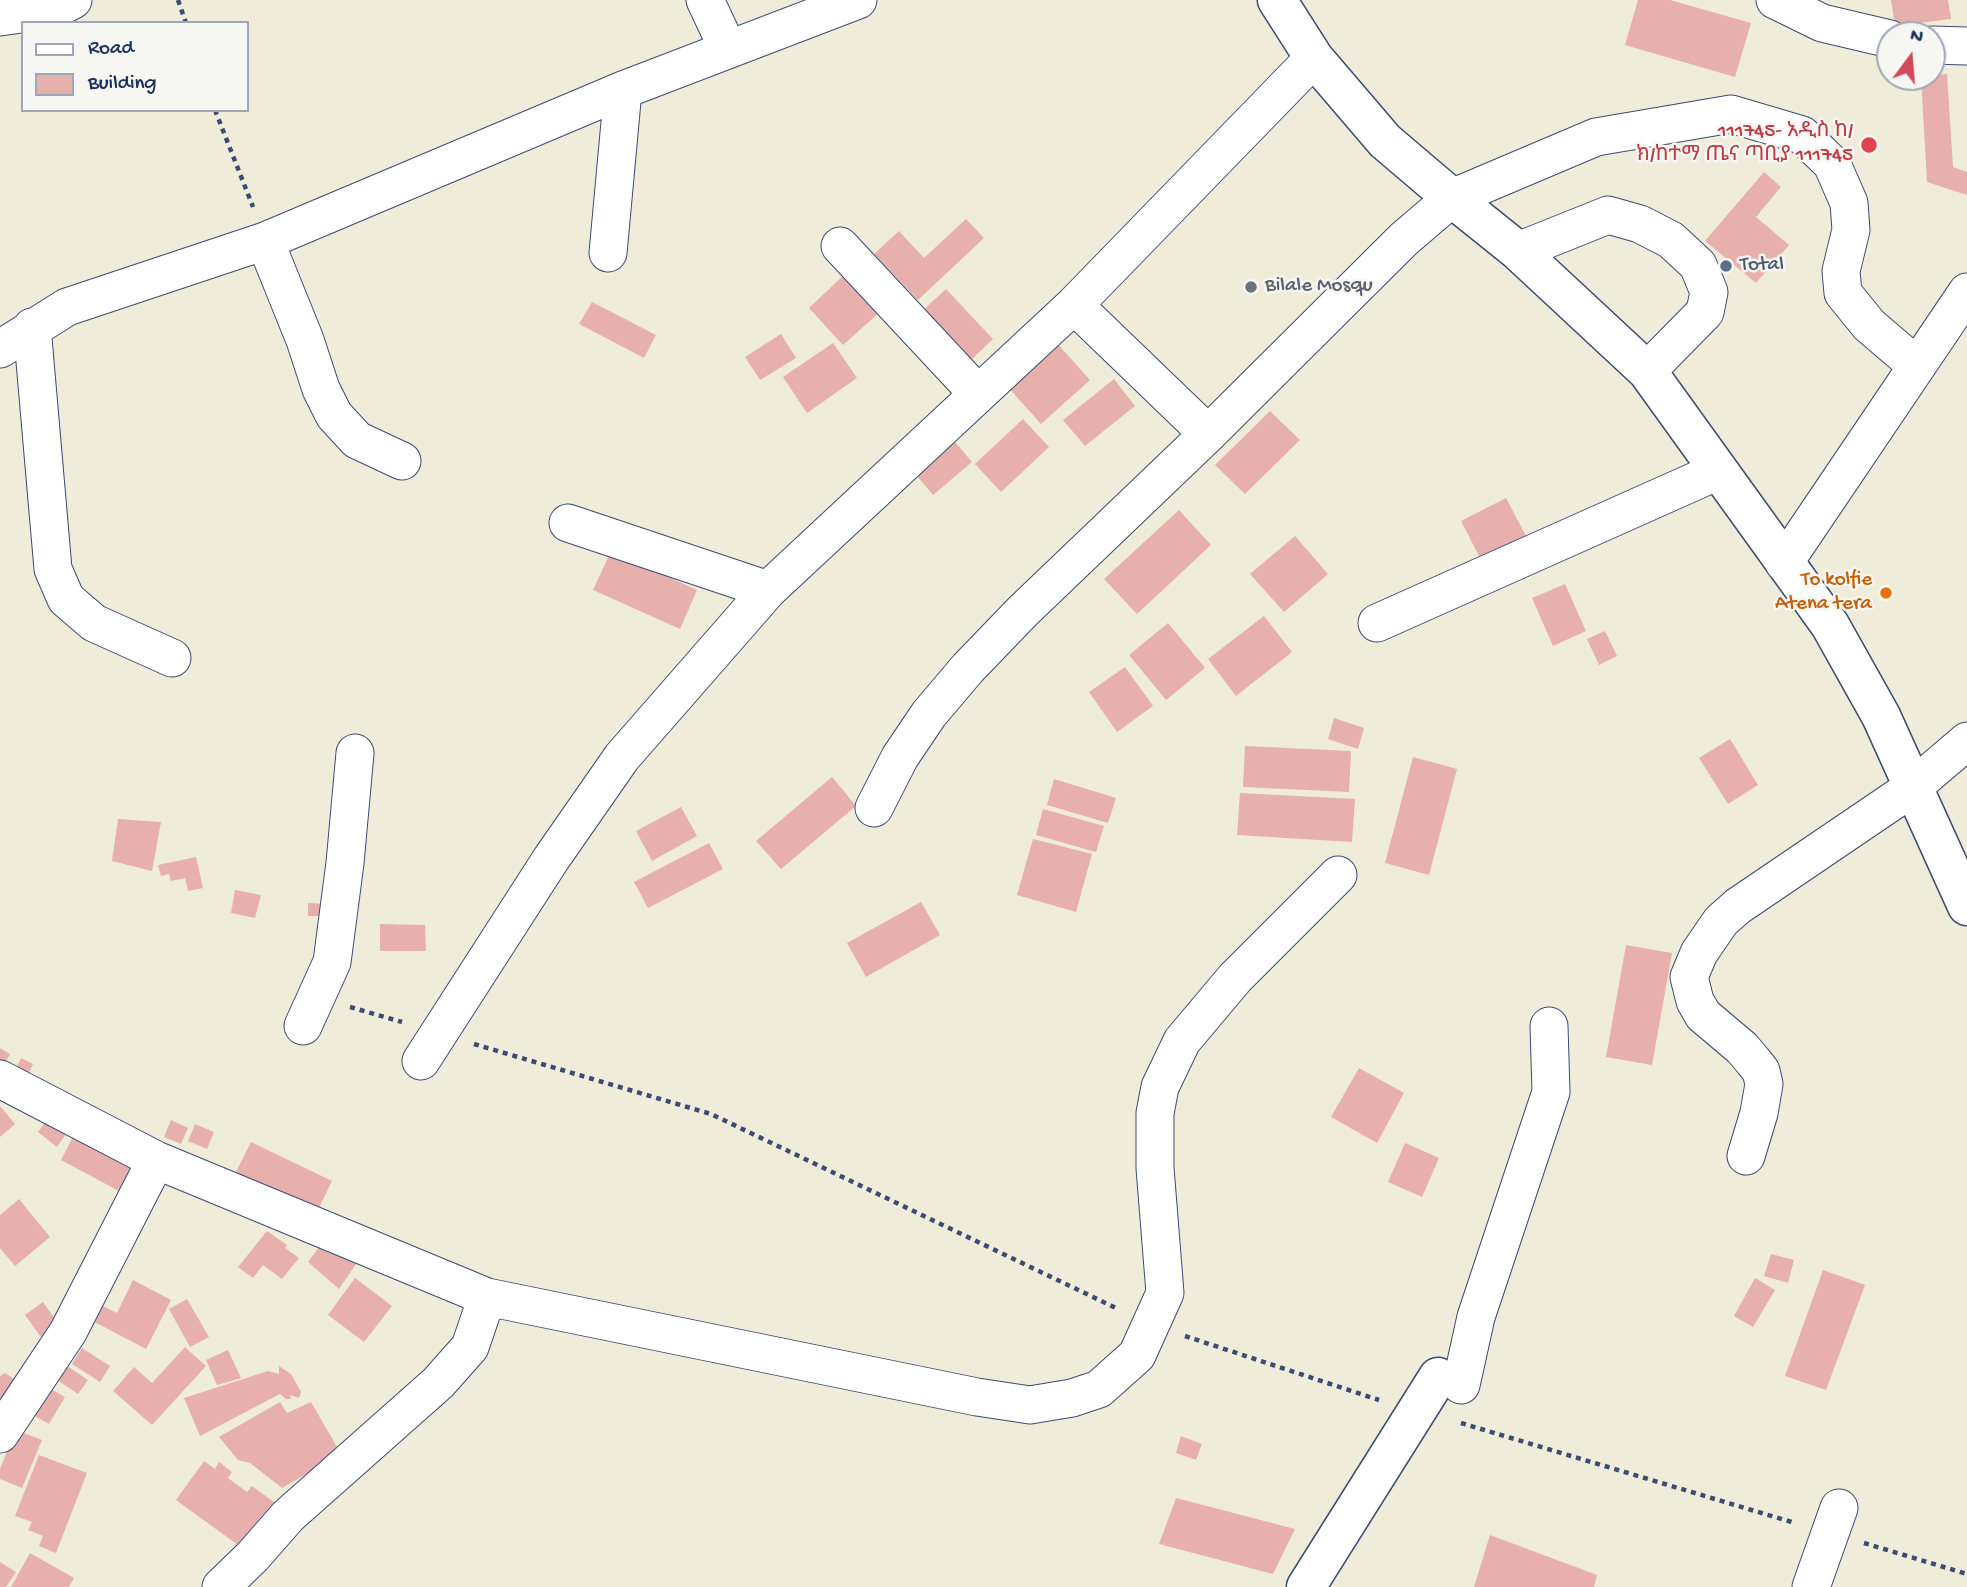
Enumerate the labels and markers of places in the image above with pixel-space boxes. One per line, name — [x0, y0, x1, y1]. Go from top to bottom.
place label: 111745- አዲስ ከ/ ክ/ከተማ ጤና ጣቢያ 111745 — [1636, 120, 1853, 170]
marker: 111745- አዲስ ከ/ ክ/ከተማ ጤና ጣቢያ 111745 — [1859, 135, 1879, 155]
place label: Total — [1740, 253, 1784, 279]
marker: Total — [1718, 258, 1734, 274]
place label: Bilale Mosqu — [1265, 274, 1373, 300]
marker: Bilale Mosqu — [1243, 279, 1259, 295]
place label: To kolfie Atena tera — [1775, 568, 1872, 618]
marker: To kolfie Atena tera — [1878, 585, 1894, 601]

